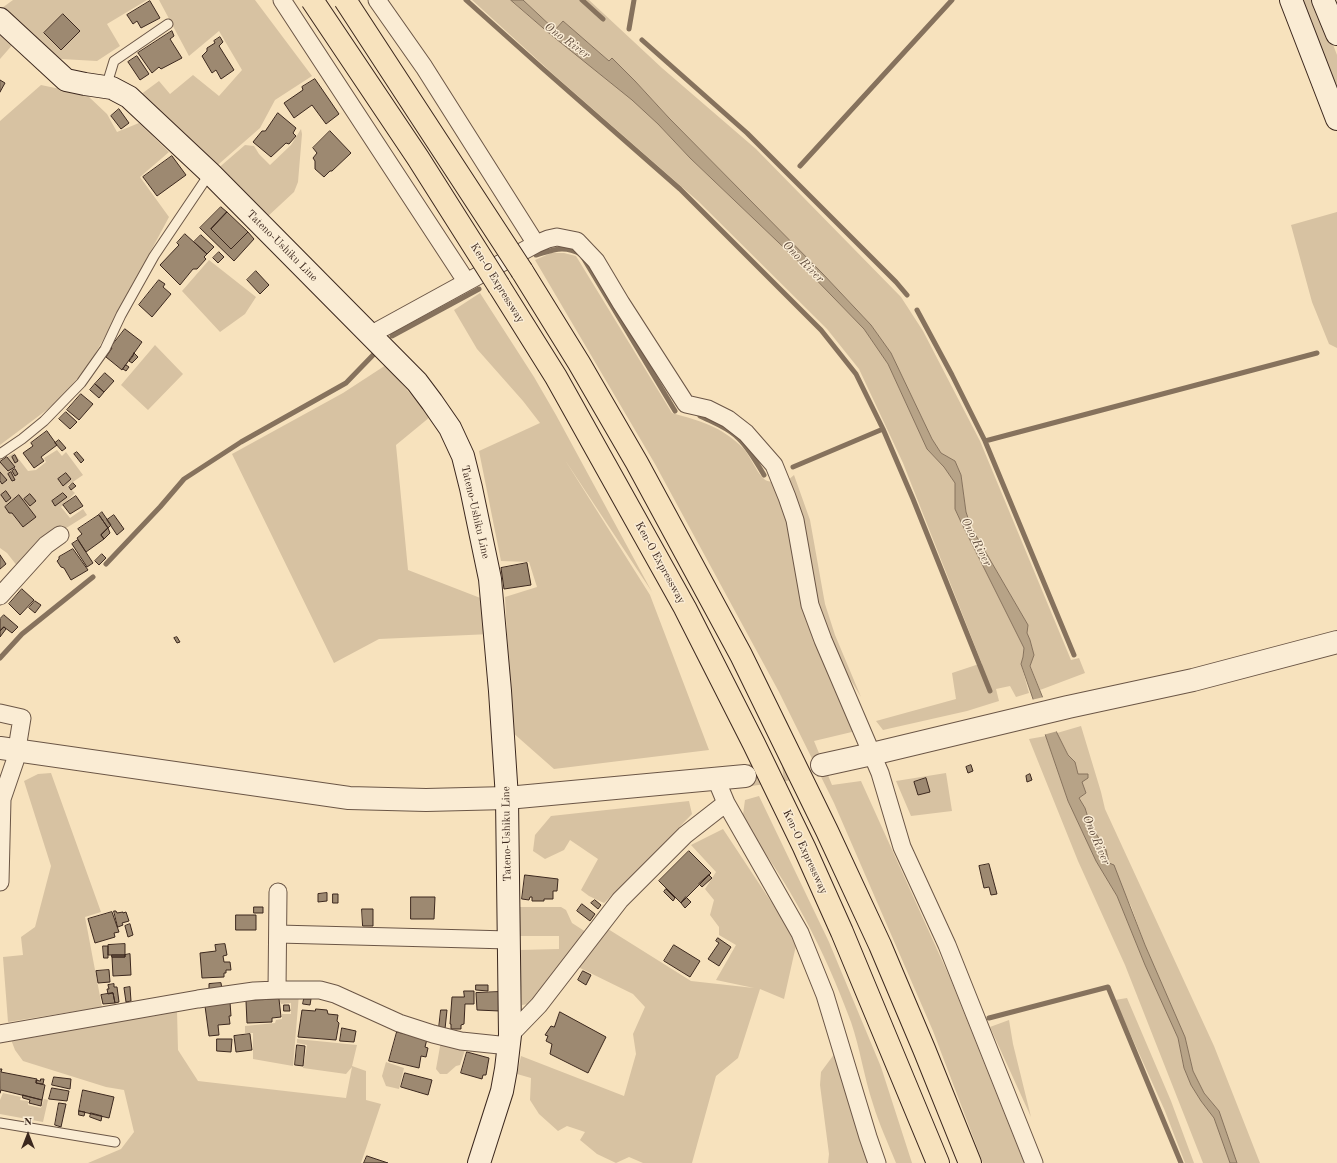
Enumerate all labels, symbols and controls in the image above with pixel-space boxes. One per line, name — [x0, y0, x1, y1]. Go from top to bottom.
water label: Ono River — [541, 20, 593, 62]
street label: Tateno-Ushiku Line — [244, 208, 320, 284]
water label: Ono River — [779, 238, 827, 286]
street label: Ken-O Expressway — [467, 241, 527, 325]
street label: Tateno-Ushiku Line — [458, 464, 492, 560]
water label: Ono River — [958, 515, 994, 569]
street label: Ken-O Expressway — [632, 520, 688, 606]
street label: Tateno-Ushiku Line — [500, 786, 514, 882]
street label: Ken-O Expressway — [780, 808, 830, 896]
water label: Ono River — [1079, 813, 1113, 867]
north arrow — [8, 1115, 48, 1155]
text: N — [24, 1117, 32, 1128]

